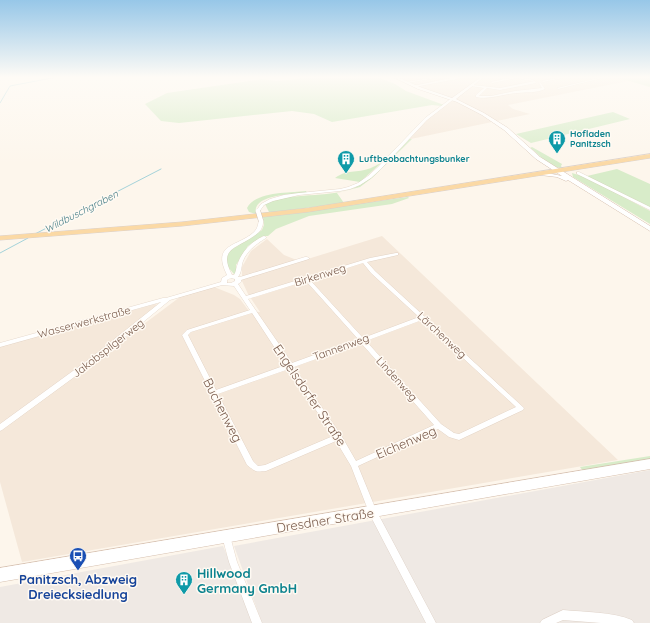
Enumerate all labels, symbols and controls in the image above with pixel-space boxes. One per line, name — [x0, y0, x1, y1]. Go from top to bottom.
place label: Hofladen Panitzsch — [570, 128, 611, 149]
building icon: Hofladen Panitzsch — [547, 129, 567, 154]
building icon: Luftbeobachtungsbunker — [336, 149, 356, 174]
place label: Luftbeobachtungsbunker — [359, 153, 470, 164]
water label: Wildbuschgraben — [42, 187, 120, 236]
street label: Birkenweg — [292, 261, 348, 289]
street label: Wasserwerkstraße — [36, 303, 132, 341]
street label: Lärchenweg — [414, 309, 470, 361]
street label: Jakobspilgerweg — [69, 316, 147, 380]
street label: Tannenweg — [311, 330, 371, 364]
street label: Engelsdorfer Straße — [270, 341, 350, 449]
street label: Lindenweg — [373, 354, 421, 404]
street label: Buchenweg — [200, 375, 246, 445]
street label: Eichenweg — [373, 422, 439, 462]
street label: Dresdner Straße — [275, 504, 375, 536]
bus stop icon: Panitzsch, Abzweig Dreiecksiedlung — [68, 546, 88, 571]
place label: Hillwood Germany GmbH — [197, 565, 297, 596]
building icon: Hillwood Germany GmbH — [174, 570, 194, 595]
place label: Panitzsch, Abzweig Dreiecksiedlung — [19, 571, 137, 602]

